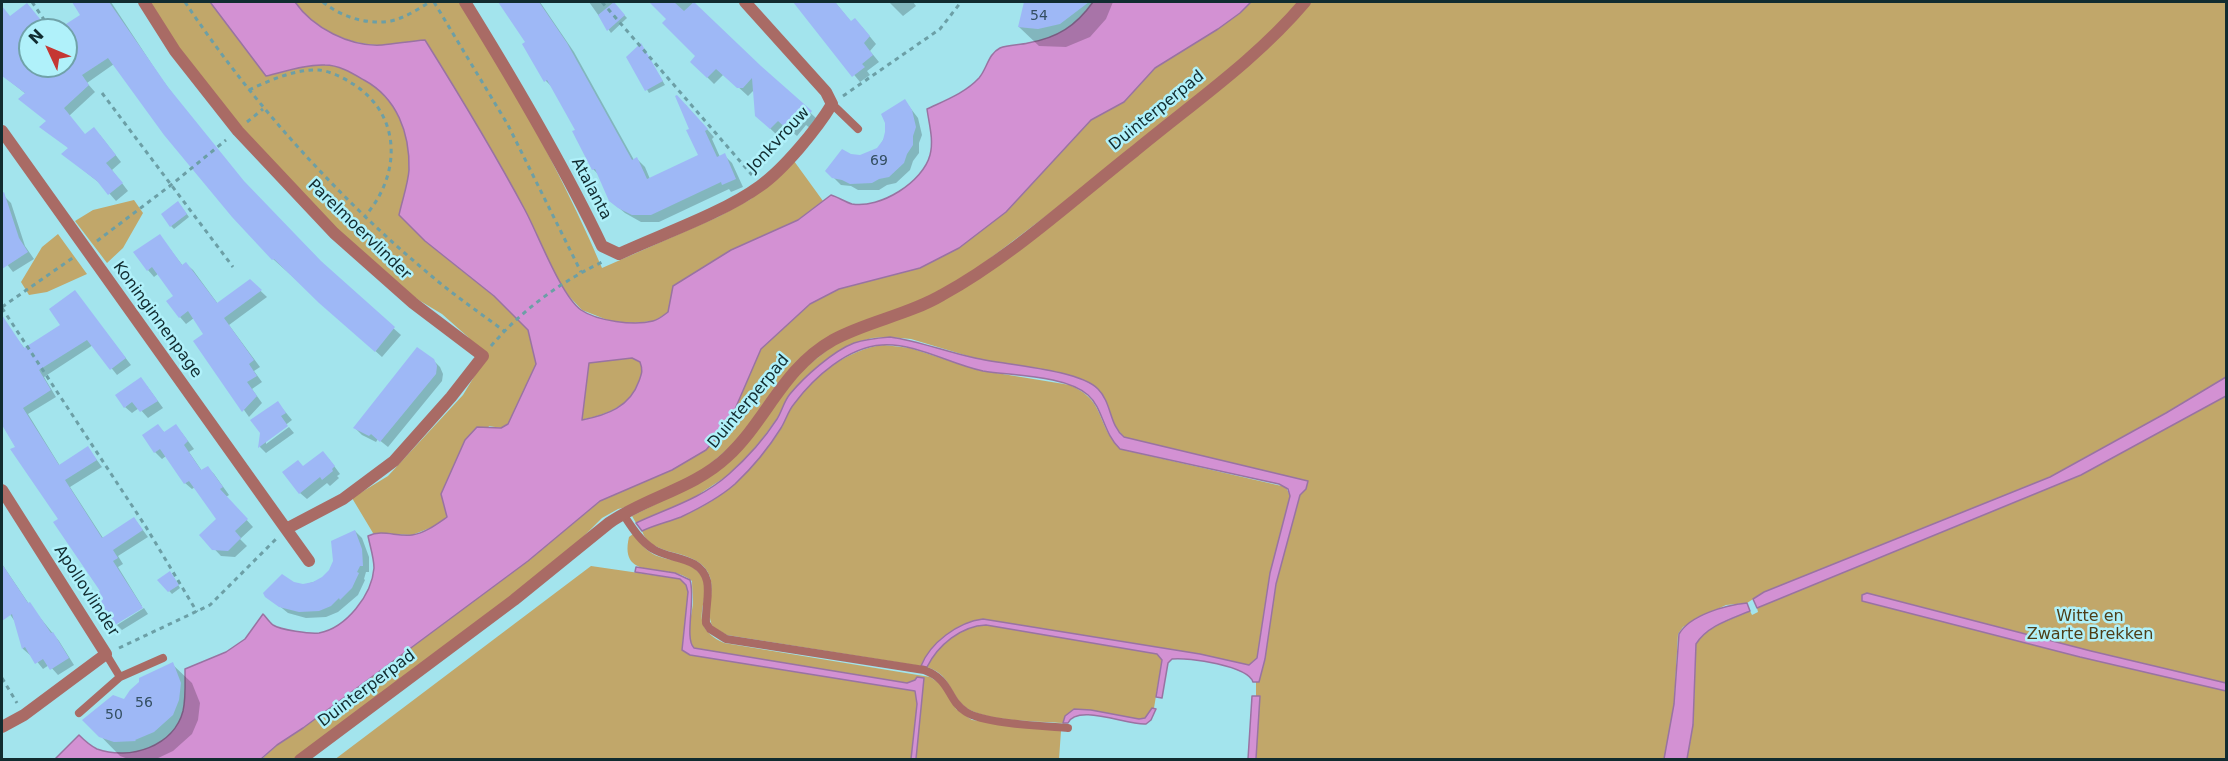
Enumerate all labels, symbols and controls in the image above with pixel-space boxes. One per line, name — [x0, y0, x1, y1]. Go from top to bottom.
house number: 54 — [1030, 8, 1048, 24]
north arrow — [18, 18, 78, 78]
text: N — [25, 25, 48, 48]
street label: Duinterperpad — [1106, 67, 1208, 155]
street label: Jonkvrouw — [744, 103, 814, 177]
house number: 69 — [870, 153, 888, 169]
street label: Atalanta — [567, 155, 615, 223]
street label: Parelmoervlinder — [303, 176, 415, 284]
street label: Koninginnenpage — [108, 258, 206, 382]
street label: Duinterperpad — [704, 351, 794, 453]
street label: Apollovlinder — [49, 542, 123, 640]
park label: Witte en Zwarte Brekken — [2027, 607, 2153, 645]
street label: Duinterperpad — [315, 646, 419, 732]
house number: 56 — [135, 695, 153, 711]
house number: 50 — [105, 707, 123, 723]

